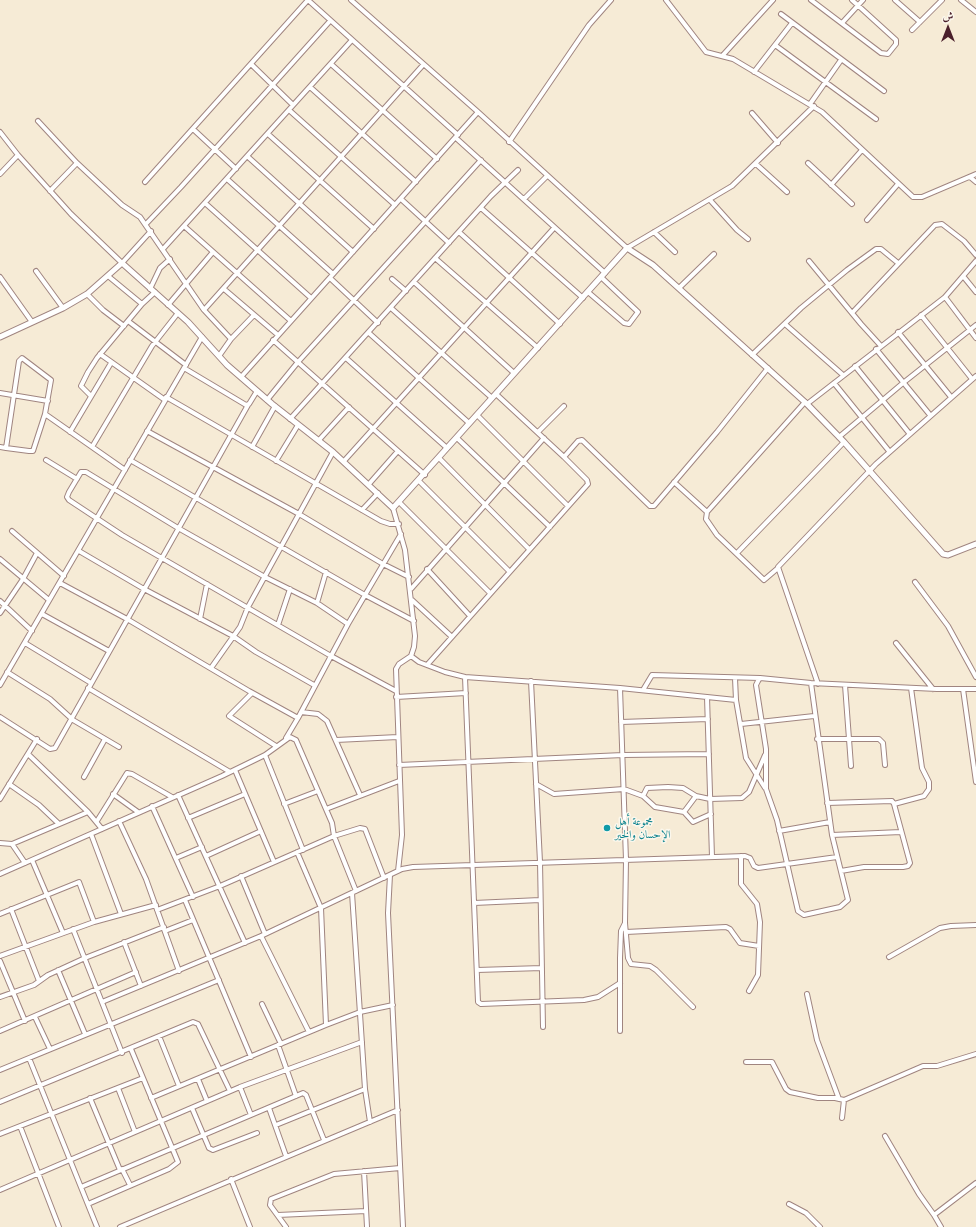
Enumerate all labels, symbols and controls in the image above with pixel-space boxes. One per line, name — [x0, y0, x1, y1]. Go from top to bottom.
north arrow — [928, 8, 968, 48]
text: ش — [943, 9, 953, 23]
place label: مجموعة أهل الإحسان والخير — [615, 815, 670, 841]
marker: مجموعة أهل الإحسان والخير — [602, 823, 612, 833]

